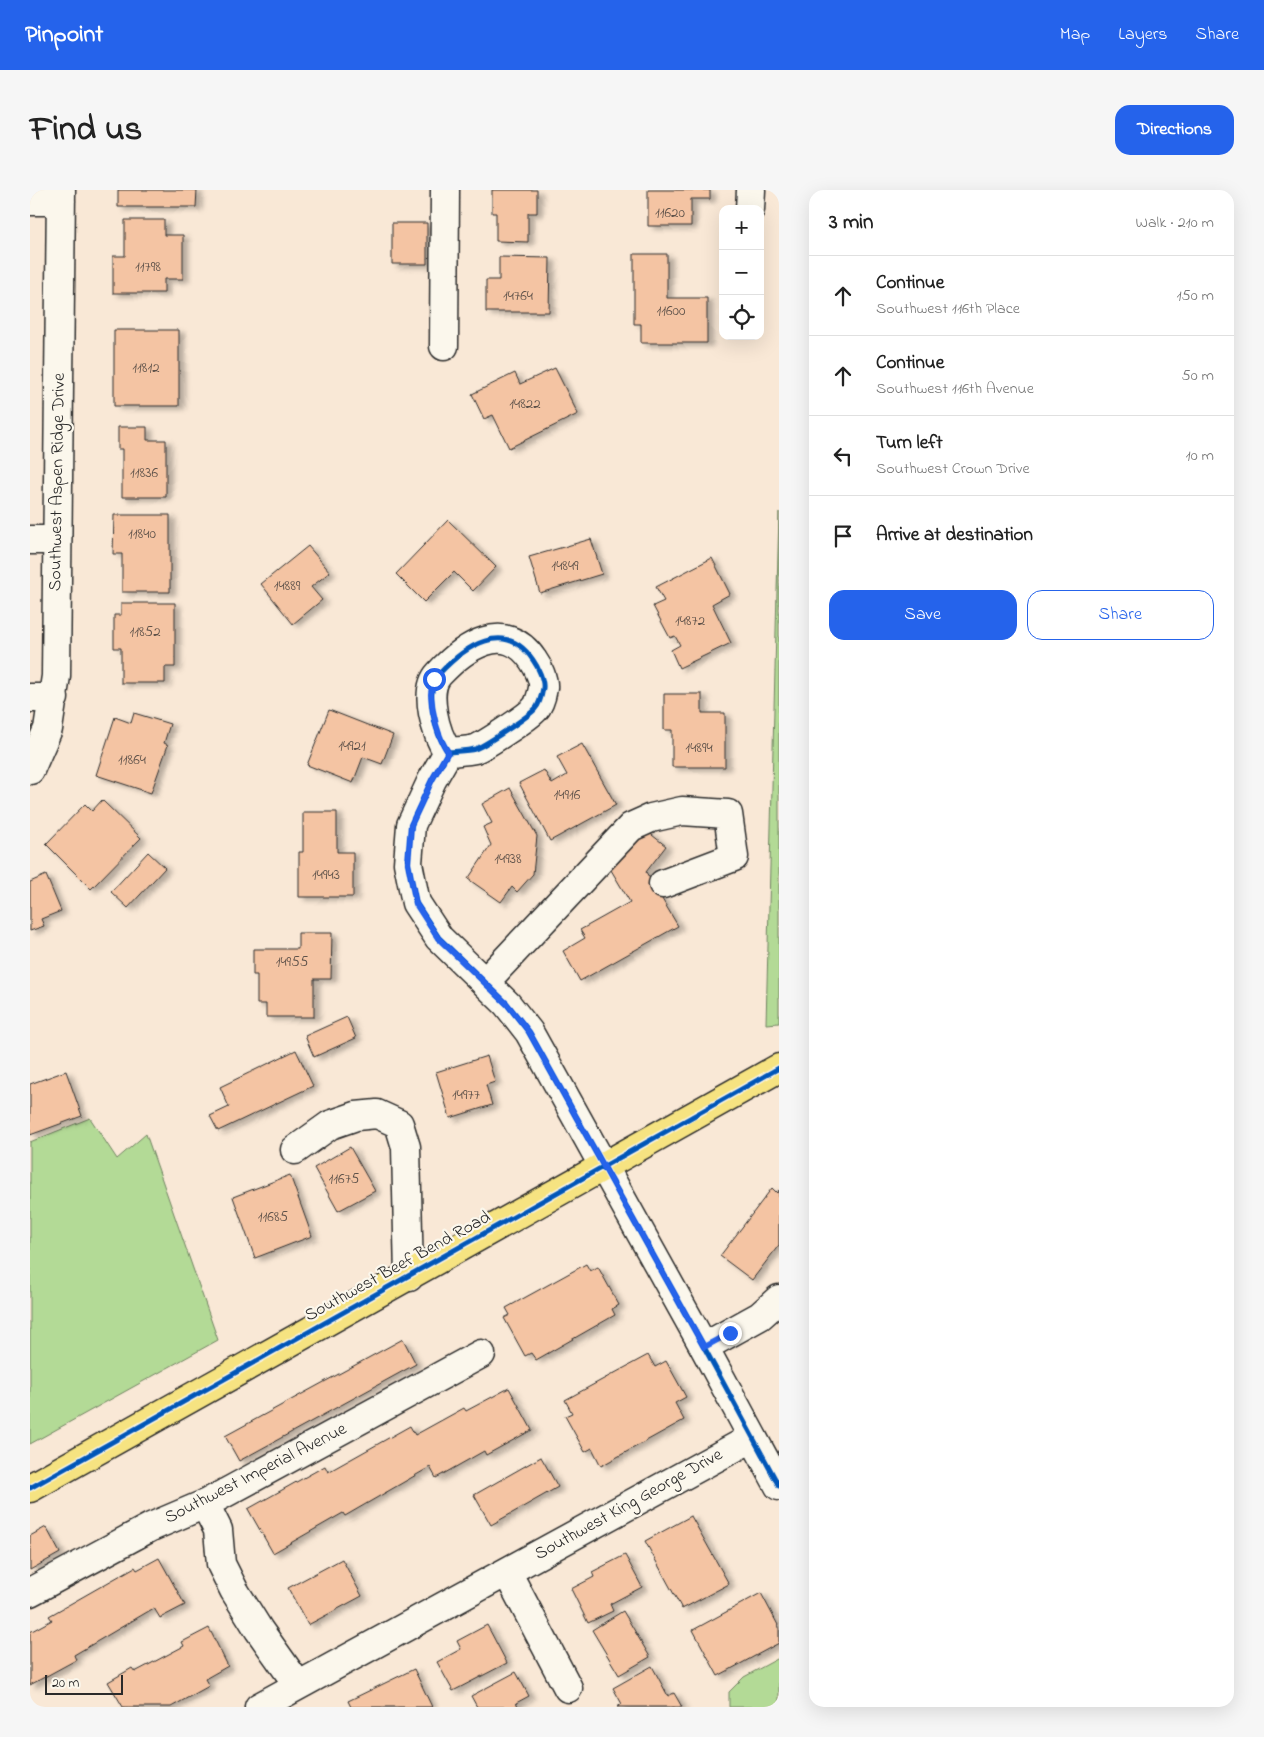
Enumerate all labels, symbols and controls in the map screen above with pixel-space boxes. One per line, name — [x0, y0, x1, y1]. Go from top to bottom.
text: Pinpoint — [25, 18, 103, 53]
text: Map — [1060, 22, 1090, 48]
text: Layers — [1118, 22, 1168, 48]
text: Share — [1196, 22, 1239, 48]
text: Find us — [30, 105, 142, 156]
button: Directions — [1115, 105, 1234, 155]
house number: 11620 — [655, 202, 686, 224]
map controls — [719, 205, 764, 340]
button: + — [719, 205, 764, 250]
text: 3 min — [829, 208, 873, 238]
text: Walk · 210 m — [1135, 211, 1214, 235]
button: − — [719, 250, 764, 295]
house number: 11798 — [135, 256, 161, 278]
text: Continue — [876, 270, 944, 297]
icon: ahead — [829, 282, 857, 310]
text: 150 m — [1176, 284, 1214, 308]
house number: 14764 — [503, 285, 533, 307]
button: locate — [719, 295, 764, 340]
text: Southwest 116th Place — [876, 297, 1020, 321]
house number: 11600 — [656, 300, 686, 322]
text: Continue — [876, 350, 944, 377]
house number: 11812 — [132, 357, 160, 379]
icon: ahead — [829, 362, 857, 390]
text: 50 m — [1182, 364, 1214, 388]
street label: Southwest Aspen Ridge Drive — [43, 372, 74, 591]
text: Southwest 116th Avenue — [876, 377, 1034, 401]
house number: 14822 — [509, 393, 541, 415]
text: Turn left — [876, 430, 943, 457]
icon: left — [829, 442, 857, 470]
text: 10 m — [1186, 444, 1214, 468]
text: Southwest Crown Drive — [876, 457, 1030, 481]
house number: 11836 — [130, 462, 158, 484]
icon: arrive — [829, 522, 857, 550]
text: Arrive at destination — [876, 522, 1033, 549]
house number: 11840 — [128, 523, 156, 545]
house number: 14849 — [551, 555, 579, 577]
house number: 14889 — [274, 575, 301, 597]
button: Save — [829, 590, 1017, 640]
button: Share — [1027, 590, 1214, 640]
house number: 14872 — [675, 610, 706, 632]
house number: 11852 — [129, 621, 161, 643]
route start — [423, 668, 446, 691]
house number: 14921 — [338, 735, 366, 757]
house number: 14894 — [685, 737, 713, 759]
house number: 11864 — [118, 749, 146, 771]
house number: 14916 — [554, 784, 581, 806]
house number: 14938 — [494, 848, 522, 870]
house number: 14943 — [312, 864, 340, 886]
house number: 14955 — [276, 951, 309, 973]
house number: 14977 — [452, 1084, 480, 1106]
house number: 11675 — [329, 1168, 360, 1190]
street label: Southwest Beef Bend Road — [300, 1205, 496, 1329]
house number: 11685 — [258, 1206, 289, 1228]
route end — [719, 1322, 742, 1345]
street label: Southwest Imperial Avenue — [160, 1416, 352, 1531]
street label: Southwest King George Drive — [530, 1442, 729, 1568]
scale bar — [45, 1672, 122, 1695]
text: 20 m — [52, 1673, 79, 1694]

